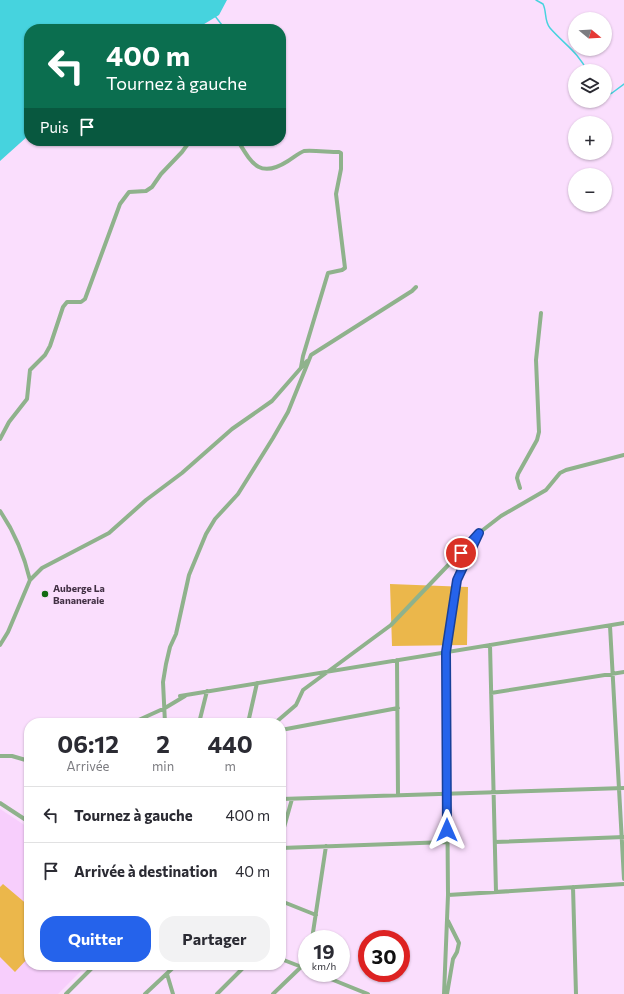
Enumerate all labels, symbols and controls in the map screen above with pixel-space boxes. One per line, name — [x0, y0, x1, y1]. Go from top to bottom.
north arrow — [568, 12, 612, 56]
map controls — [568, 12, 612, 212]
text: 400 m — [106, 38, 190, 72]
icon: left — [40, 40, 92, 92]
button: layers — [568, 64, 612, 108]
text: Tournez à gauche — [106, 72, 247, 94]
icon: arrive — [76, 116, 98, 138]
button: + — [568, 116, 612, 160]
text: Puis — [40, 118, 68, 136]
button: − — [568, 168, 612, 212]
pin — [444, 536, 478, 570]
icon: arrive — [450, 542, 472, 564]
place label: Auberge La Bananeraie — [53, 582, 105, 606]
marker: Auberge La Bananeraie — [40, 589, 50, 599]
text: 06:12 — [57, 729, 119, 758]
text: 2 — [156, 729, 170, 758]
text: 440 — [207, 729, 253, 758]
text: Arrivée — [67, 758, 109, 774]
text: min — [152, 758, 174, 774]
text: m — [224, 758, 236, 774]
icon: left — [40, 804, 62, 826]
text: Tournez à gauche — [74, 806, 193, 824]
text: 400 m — [225, 806, 270, 824]
position arrow — [426, 809, 468, 851]
icon: arrive — [40, 860, 62, 882]
text: Arrivée à destination — [74, 862, 217, 880]
text: 40 m — [235, 862, 270, 880]
button: Quitter — [40, 916, 151, 962]
button: Partager — [159, 916, 270, 962]
speed limit sign: 30 — [358, 930, 410, 982]
text: 19 — [313, 939, 335, 963]
text: km/h — [312, 960, 336, 972]

